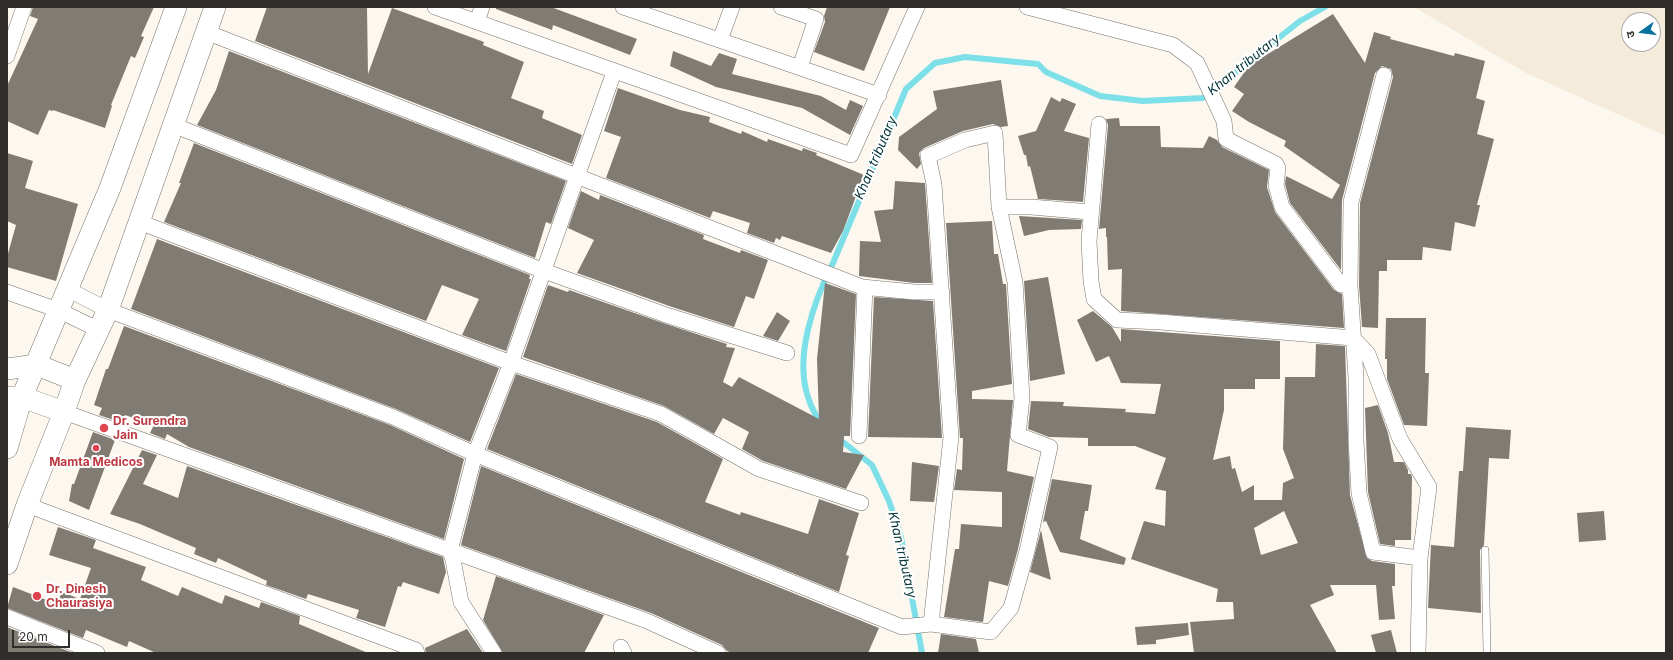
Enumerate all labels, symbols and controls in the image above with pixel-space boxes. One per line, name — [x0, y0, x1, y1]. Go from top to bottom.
north arrow — [1621, 12, 1661, 52]
text: उ — [1623, 30, 1638, 39]
water label: Khan tributary — [1205, 31, 1283, 99]
water label: Khan tributary — [852, 114, 900, 202]
place label: Dr. Surendra Jain — [113, 414, 186, 442]
marker: Dr. Surendra Jain — [98, 422, 110, 434]
marker: Mamta Medicos — [91, 443, 101, 453]
place label: Mamta Medicos — [49, 455, 143, 469]
water label: Khan tributary — [884, 510, 920, 600]
place label: Dr. Dinesh Chaurasiya — [46, 582, 113, 610]
marker: Dr. Dinesh Chaurasiya — [31, 590, 43, 602]
scale bar — [14, 622, 72, 648]
text: 20 m — [19, 629, 48, 644]

